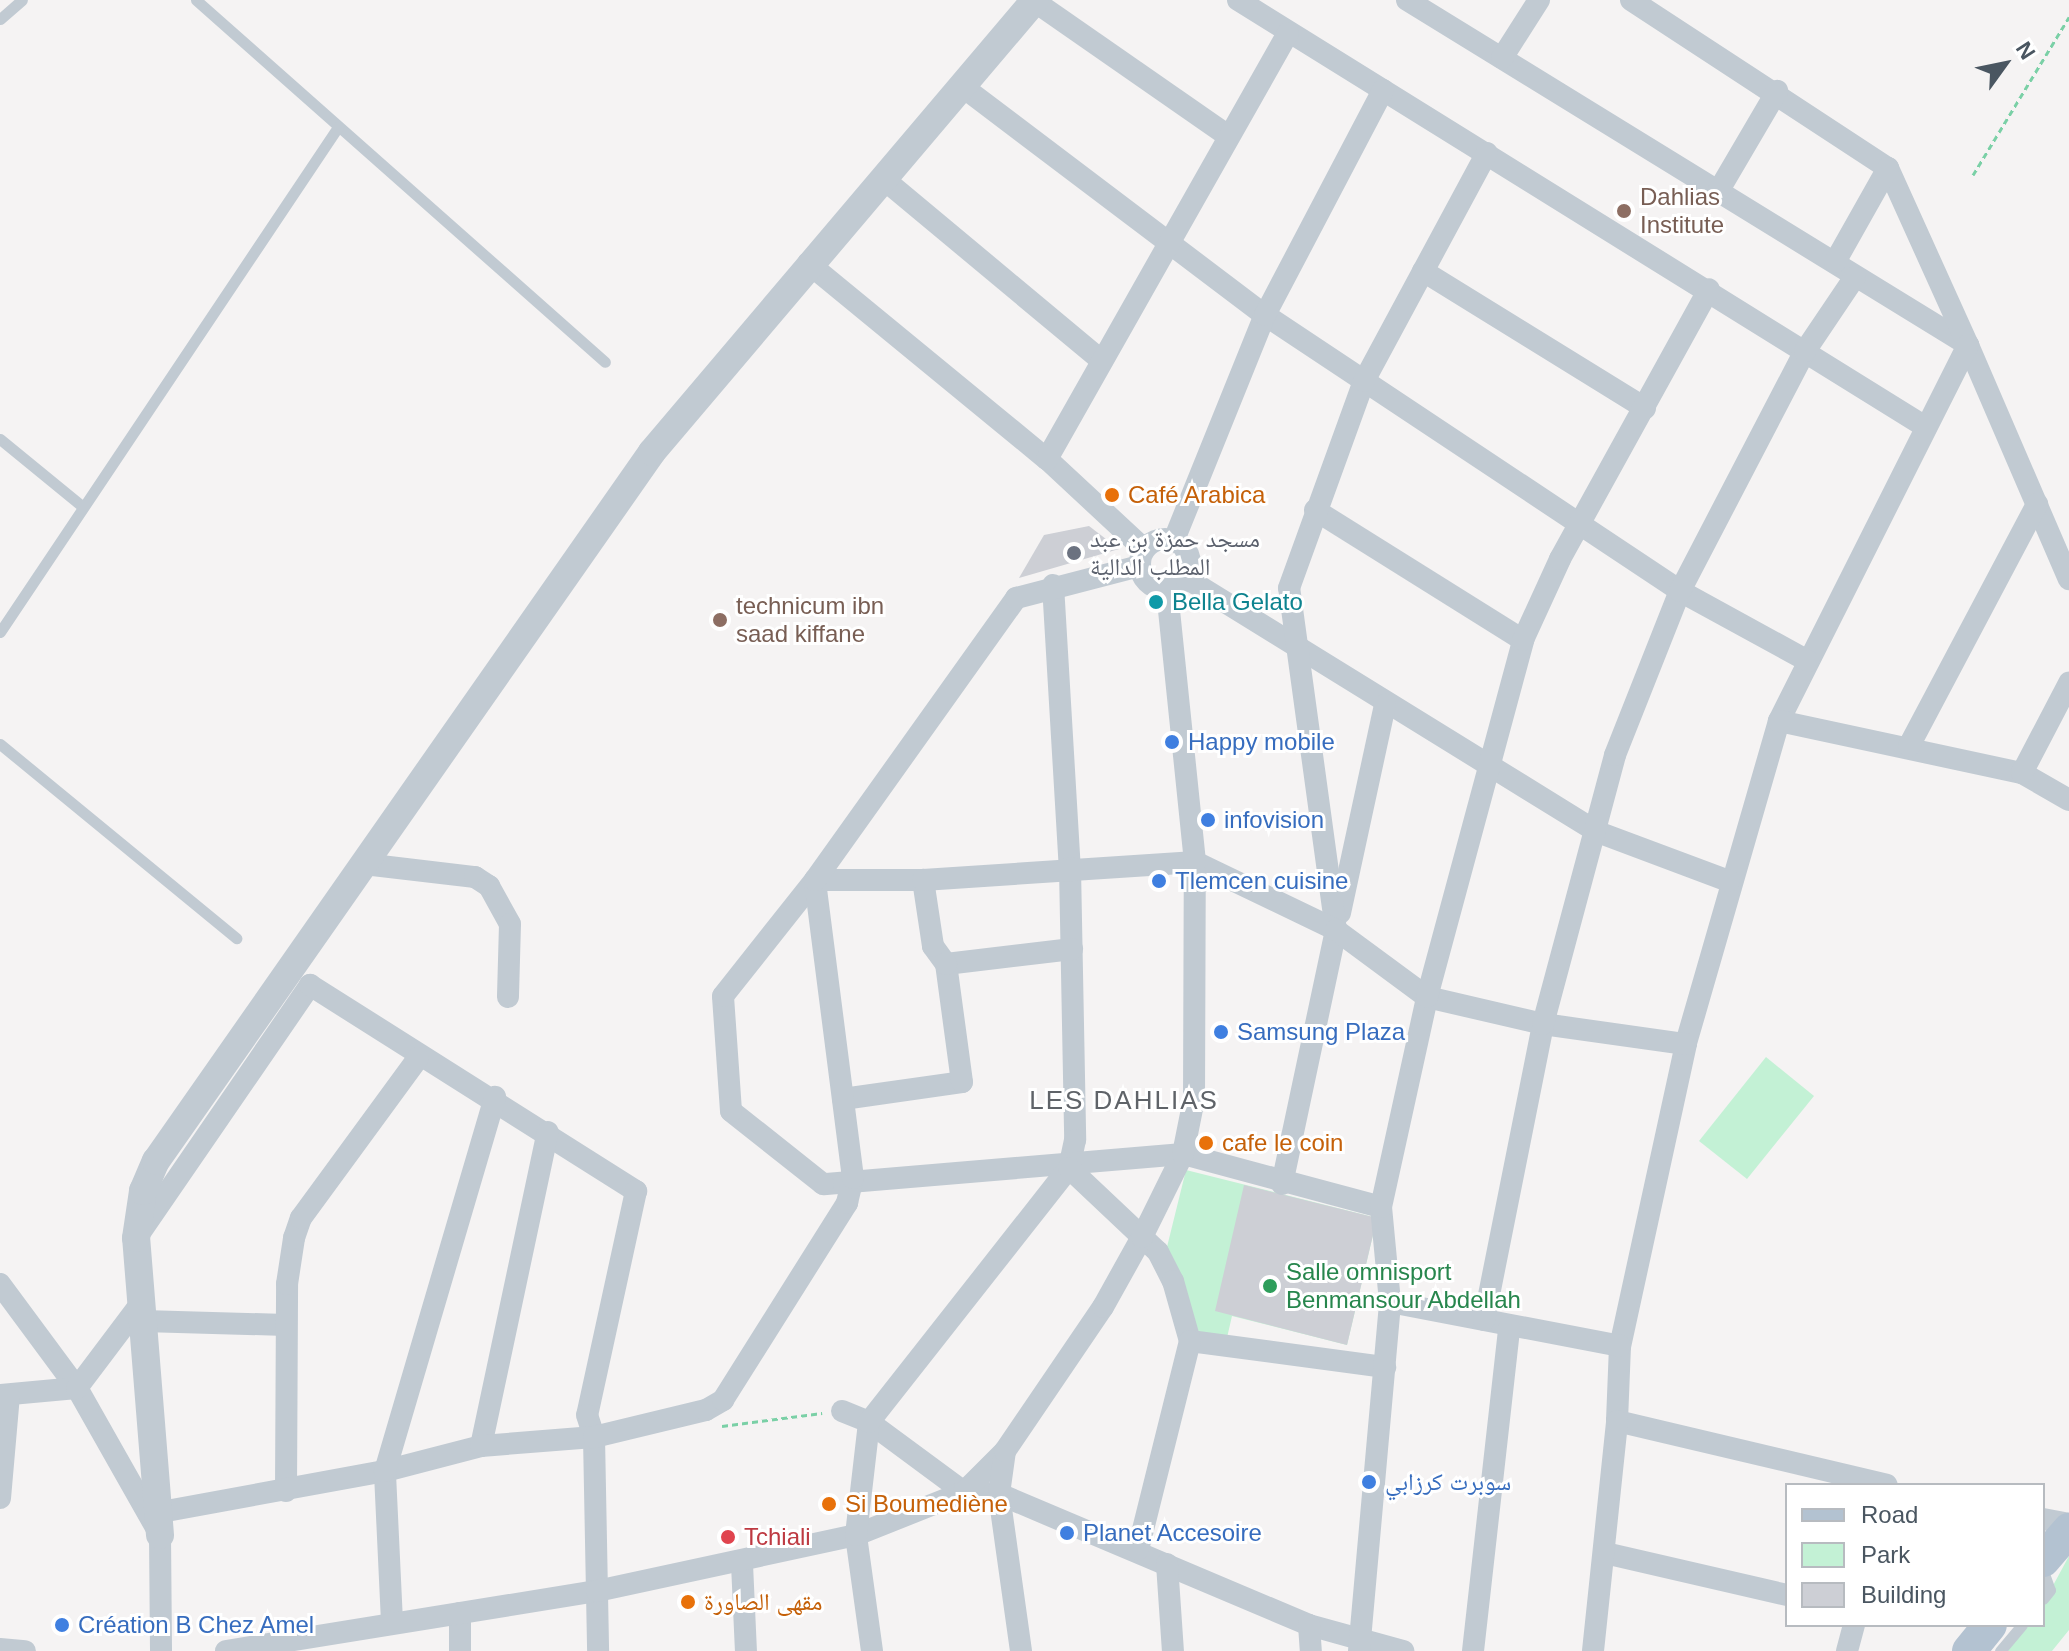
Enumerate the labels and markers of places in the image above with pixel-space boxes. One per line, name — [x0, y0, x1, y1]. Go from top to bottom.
place label: Dahlias Institute — [1640, 183, 1724, 239]
marker: Dahlias Institute — [1615, 202, 1633, 220]
place label: Café Arabica — [1128, 481, 1267, 509]
marker: Café Arabica — [1103, 486, 1121, 504]
place label: مسجد حمزة بن عبد المطلب الدالية — [1090, 525, 1260, 581]
marker: مسجد حمزة بن عبد المطلب الدالية — [1065, 544, 1083, 562]
place label: Bella Gelato — [1172, 588, 1303, 616]
place label: technicum ibn saad kiffane — [736, 592, 884, 648]
marker: Bella Gelato — [1147, 593, 1165, 611]
marker: technicum ibn saad kiffane — [711, 611, 729, 629]
place label: Happy mobile — [1188, 728, 1335, 756]
marker: Happy mobile — [1163, 733, 1181, 751]
place label: infovision — [1224, 806, 1324, 834]
marker: infovision — [1199, 811, 1217, 829]
place label: Tlemcen cuisine — [1175, 867, 1348, 895]
marker: Tlemcen cuisine — [1150, 872, 1168, 890]
place label: Samsung Plaza — [1237, 1018, 1405, 1046]
marker: Samsung Plaza — [1212, 1023, 1230, 1041]
place label: cafe le coin — [1222, 1129, 1343, 1157]
marker: cafe le coin — [1197, 1134, 1215, 1152]
place label: Salle omnisport Benmansour Abdellah — [1286, 1258, 1522, 1314]
marker: Salle omnisport Benmansour Abdellah — [1261, 1277, 1279, 1295]
place label: سوبرت كرزابي — [1385, 1468, 1511, 1496]
marker: سوبرت كرزابي — [1360, 1473, 1378, 1491]
place label: Si Boumediène — [845, 1490, 1008, 1518]
marker: Si Boumediène — [820, 1495, 838, 1513]
place label: Planet Accesoire — [1083, 1519, 1263, 1547]
place label: Tchiali — [744, 1523, 811, 1551]
marker: Planet Accesoire — [1058, 1524, 1076, 1542]
marker: Tchiali — [719, 1528, 737, 1546]
place label: مقهى الصاورة — [704, 1588, 822, 1616]
marker: مقهى الصاورة — [679, 1593, 697, 1611]
place label: Création B Chez Amel — [78, 1611, 315, 1639]
marker: Création B Chez Amel — [53, 1616, 71, 1634]

